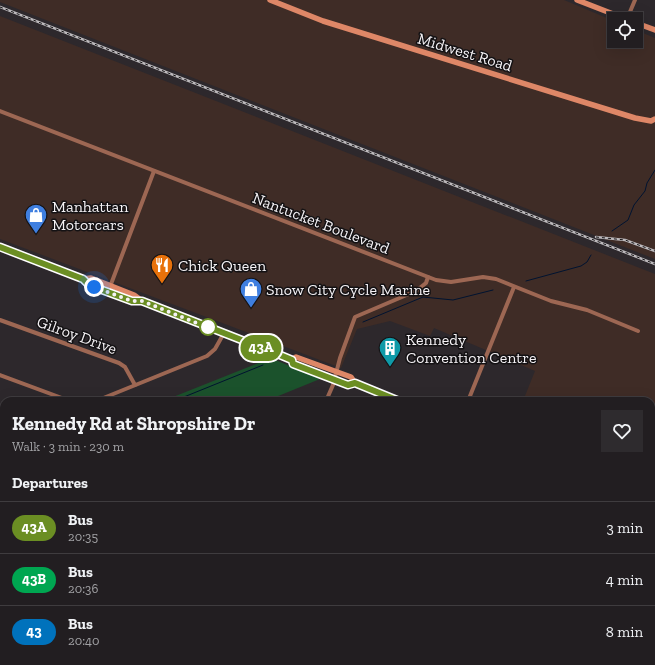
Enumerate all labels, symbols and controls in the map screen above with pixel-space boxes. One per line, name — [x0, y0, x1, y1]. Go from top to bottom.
map controls — [607, 12, 643, 48]
button: locate — [607, 12, 643, 48]
street label: Midwest Road — [415, 29, 515, 75]
street label: Nantucket Boulevard — [250, 188, 393, 258]
place label: Manhattan Motorcars — [52, 197, 129, 234]
shop icon: Manhattan Motorcars — [23, 202, 49, 235]
restaurant icon: Chick Queen — [149, 252, 175, 285]
place label: Chick Queen — [178, 256, 267, 275]
shop icon: Snow City Cycle Marine — [238, 276, 264, 309]
your location — [84, 277, 104, 297]
place label: Snow City Cycle Marine — [266, 280, 430, 299]
street label: Gilroy Drive — [34, 312, 120, 358]
unlabelled marker — [199, 318, 217, 336]
place label: Kennedy Convention Centre — [406, 330, 537, 367]
line badge: 43A — [238, 335, 284, 361]
building icon: Kennedy Convention Centre — [377, 335, 403, 368]
text: 43A — [248, 339, 274, 356]
button: heart — [601, 410, 643, 452]
text: Kennedy Rd at Shropshire Dr — [12, 412, 255, 435]
text: Walk · 3 min · 230 m — [12, 439, 124, 454]
text: Departures — [12, 474, 88, 492]
text: Bus — [68, 511, 93, 529]
text: 43A — [21, 519, 47, 536]
text: 3 min — [607, 519, 643, 537]
text: 20:35 — [68, 529, 98, 544]
text: Bus — [68, 563, 93, 581]
text: 43B — [22, 571, 46, 588]
text: 4 min — [606, 571, 643, 589]
text: 20:36 — [68, 581, 98, 596]
text: Bus — [68, 615, 93, 633]
text: 43 — [26, 623, 42, 640]
text: 8 min — [606, 623, 643, 641]
text: 20:40 — [68, 633, 100, 648]

